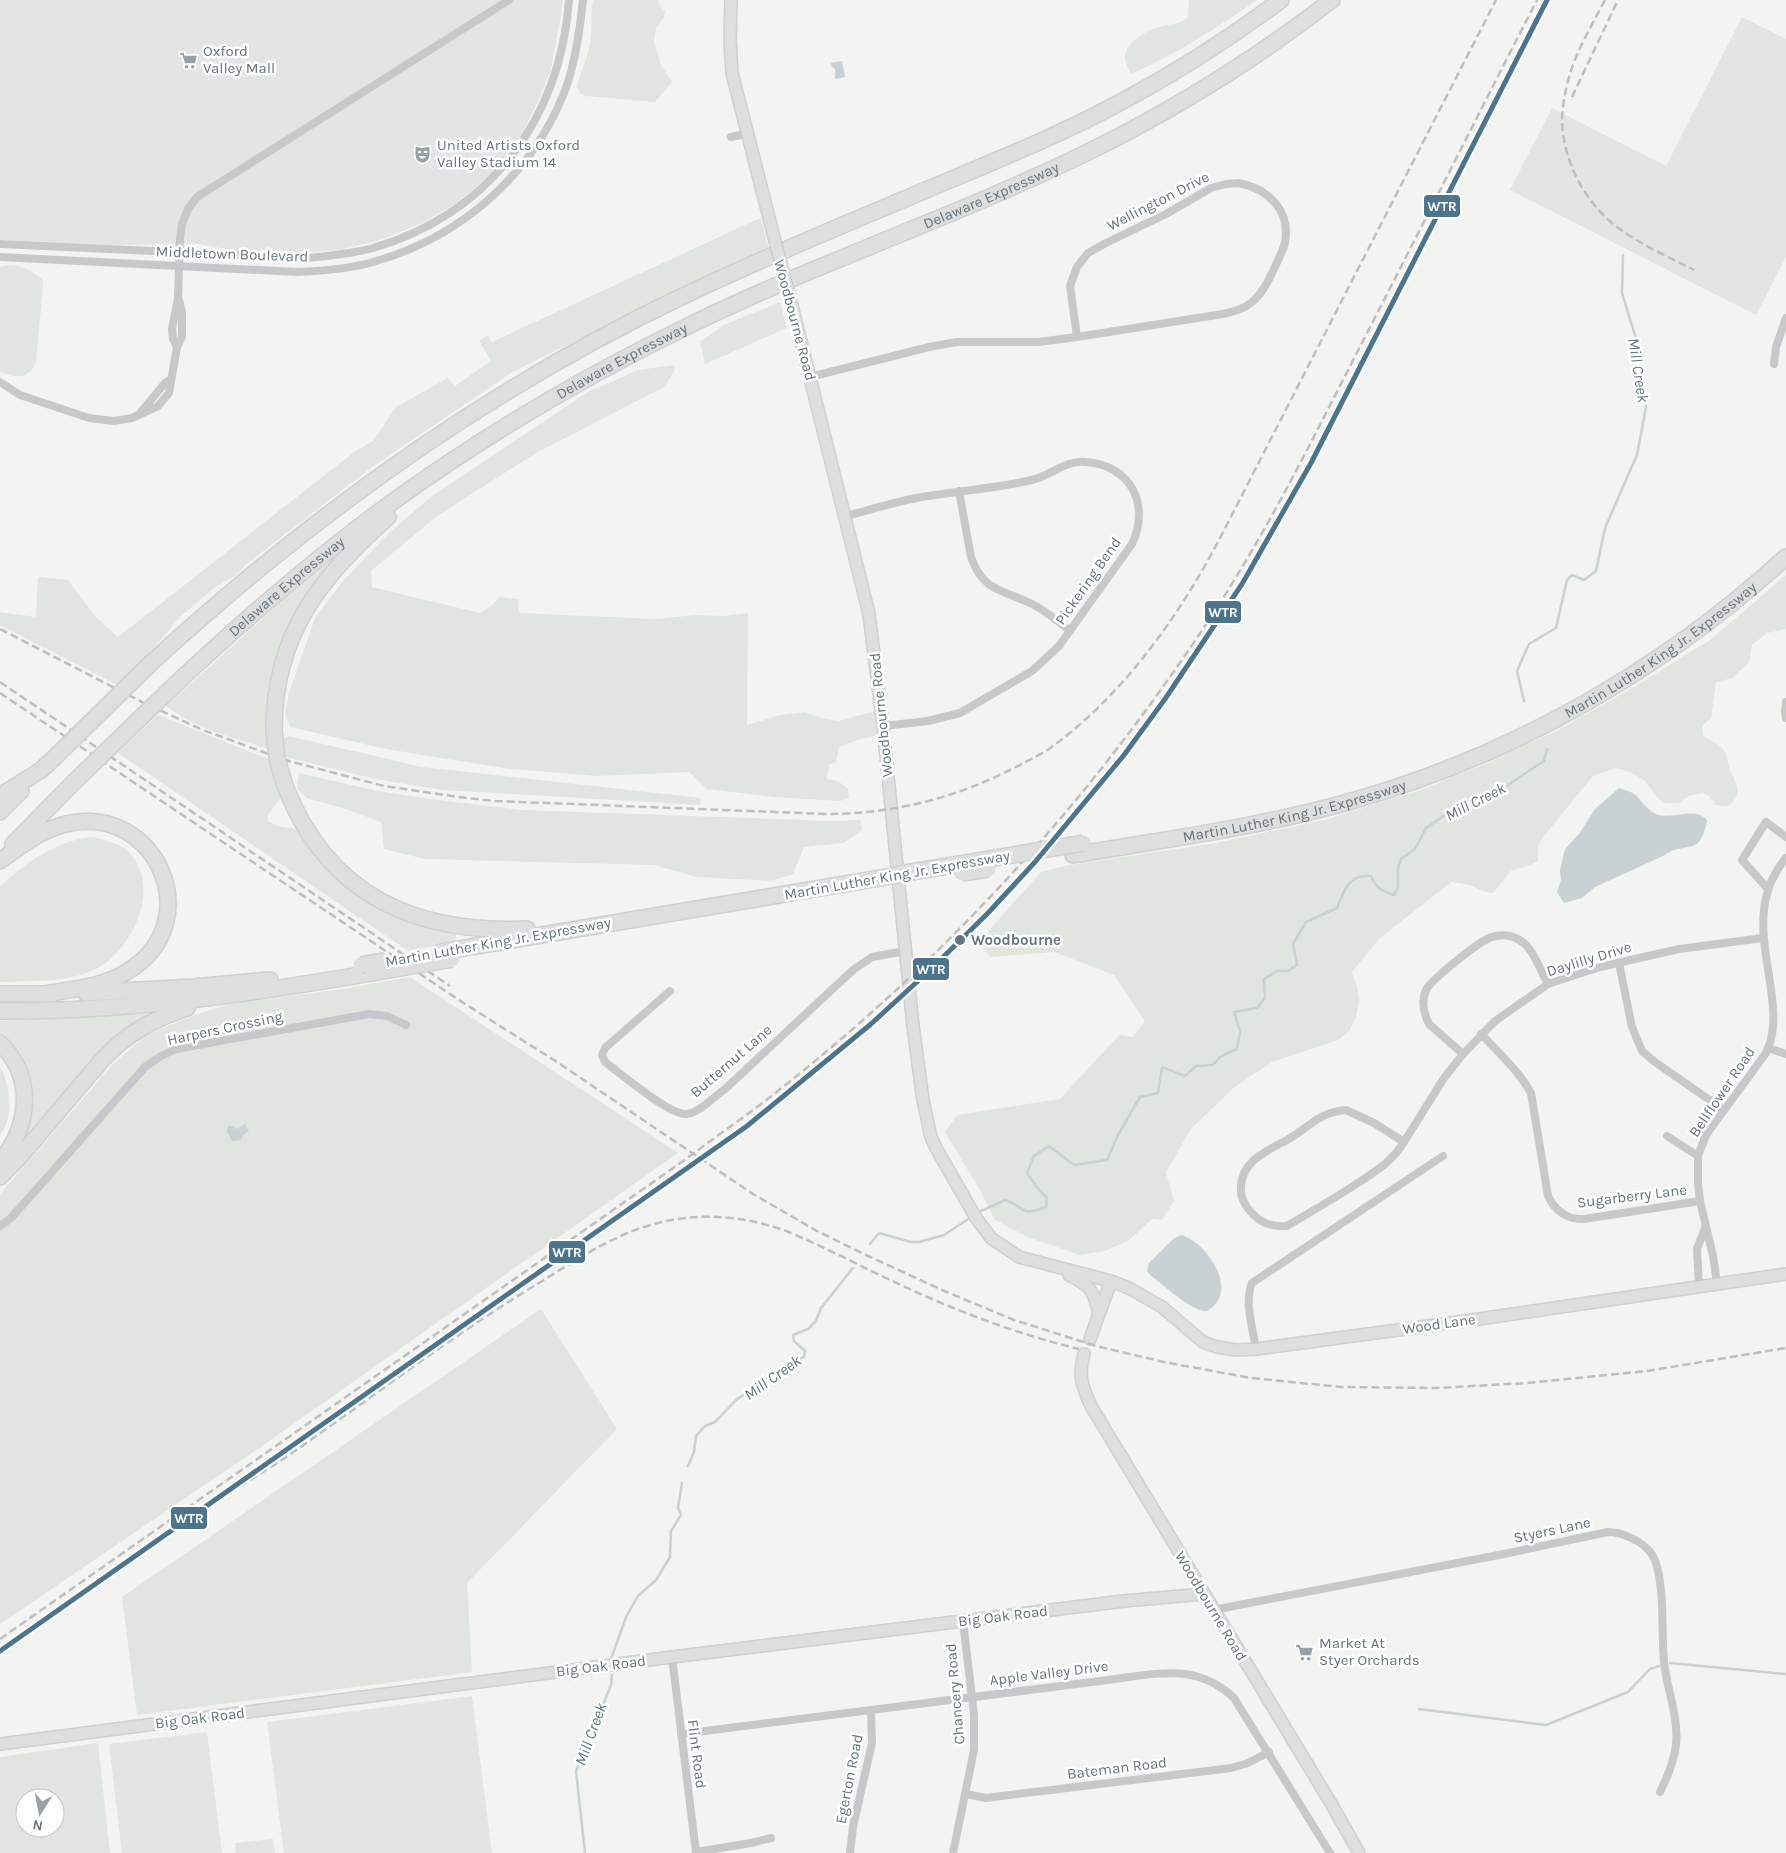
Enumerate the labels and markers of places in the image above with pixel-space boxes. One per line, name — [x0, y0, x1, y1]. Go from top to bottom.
place label: Oxford Valley Mall — [203, 42, 275, 77]
supermarket icon: Oxford Valley Mall — [179, 50, 199, 70]
place label: United Artists Oxford Valley Stadium 14 — [437, 136, 580, 171]
theatre icon: United Artists Oxford Valley Stadium 14 — [413, 144, 433, 164]
place label: Woodbourne — [971, 931, 1061, 949]
marker: Woodbourne — [953, 933, 967, 947]
place label: Market At Styer Orchards — [1319, 1634, 1420, 1669]
supermarket icon: Market At Styer Orchards — [1295, 1642, 1315, 1662]

